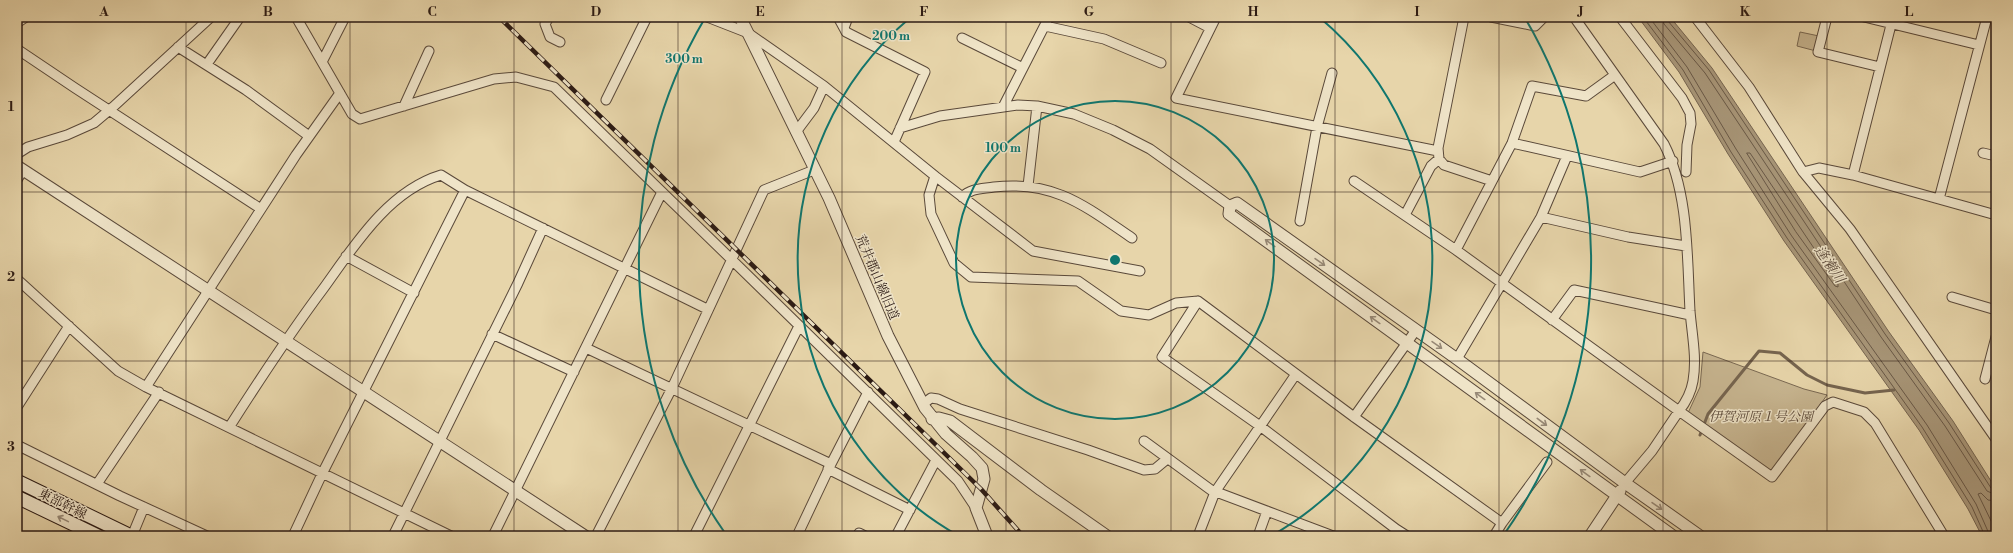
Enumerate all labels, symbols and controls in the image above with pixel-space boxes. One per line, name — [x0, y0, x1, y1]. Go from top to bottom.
text: A — [98, 4, 109, 20]
text: B — [263, 4, 273, 20]
text: C — [427, 4, 437, 20]
text: D — [591, 4, 601, 20]
text: E — [755, 4, 765, 20]
text: F — [919, 4, 929, 20]
text: G — [1084, 4, 1095, 20]
text: H — [1248, 4, 1259, 20]
text: I — [1414, 4, 1420, 20]
text: J — [1576, 4, 1584, 20]
text: K — [1740, 4, 1751, 20]
text: L — [1905, 4, 1914, 20]
text: 200 m — [872, 29, 910, 44]
text: 300 m — [665, 52, 703, 67]
text: 1 — [8, 99, 15, 115]
text: 100 m — [985, 141, 1021, 156]
street label: 荒井郡山線旧道 — [852, 232, 902, 322]
one-way arrow — [1264, 239, 1275, 247]
water label: 逢瀬川 — [1810, 242, 1849, 289]
centre of rings — [1108, 253, 1122, 267]
one-way arrow — [1314, 258, 1325, 266]
text: 2 — [7, 269, 15, 285]
one-way arrow — [1369, 315, 1380, 324]
one-way arrow — [1431, 341, 1442, 349]
one-way arrow — [1475, 392, 1486, 400]
park label: 伊賀河原１号公園 — [1709, 409, 1815, 425]
one-way arrow — [1536, 418, 1547, 426]
text: 3 — [7, 439, 15, 455]
one-way arrow — [1580, 469, 1591, 477]
street label: 東部幹線 — [36, 485, 89, 522]
one-way arrow — [1651, 502, 1662, 510]
one-way arrow — [57, 515, 69, 522]

